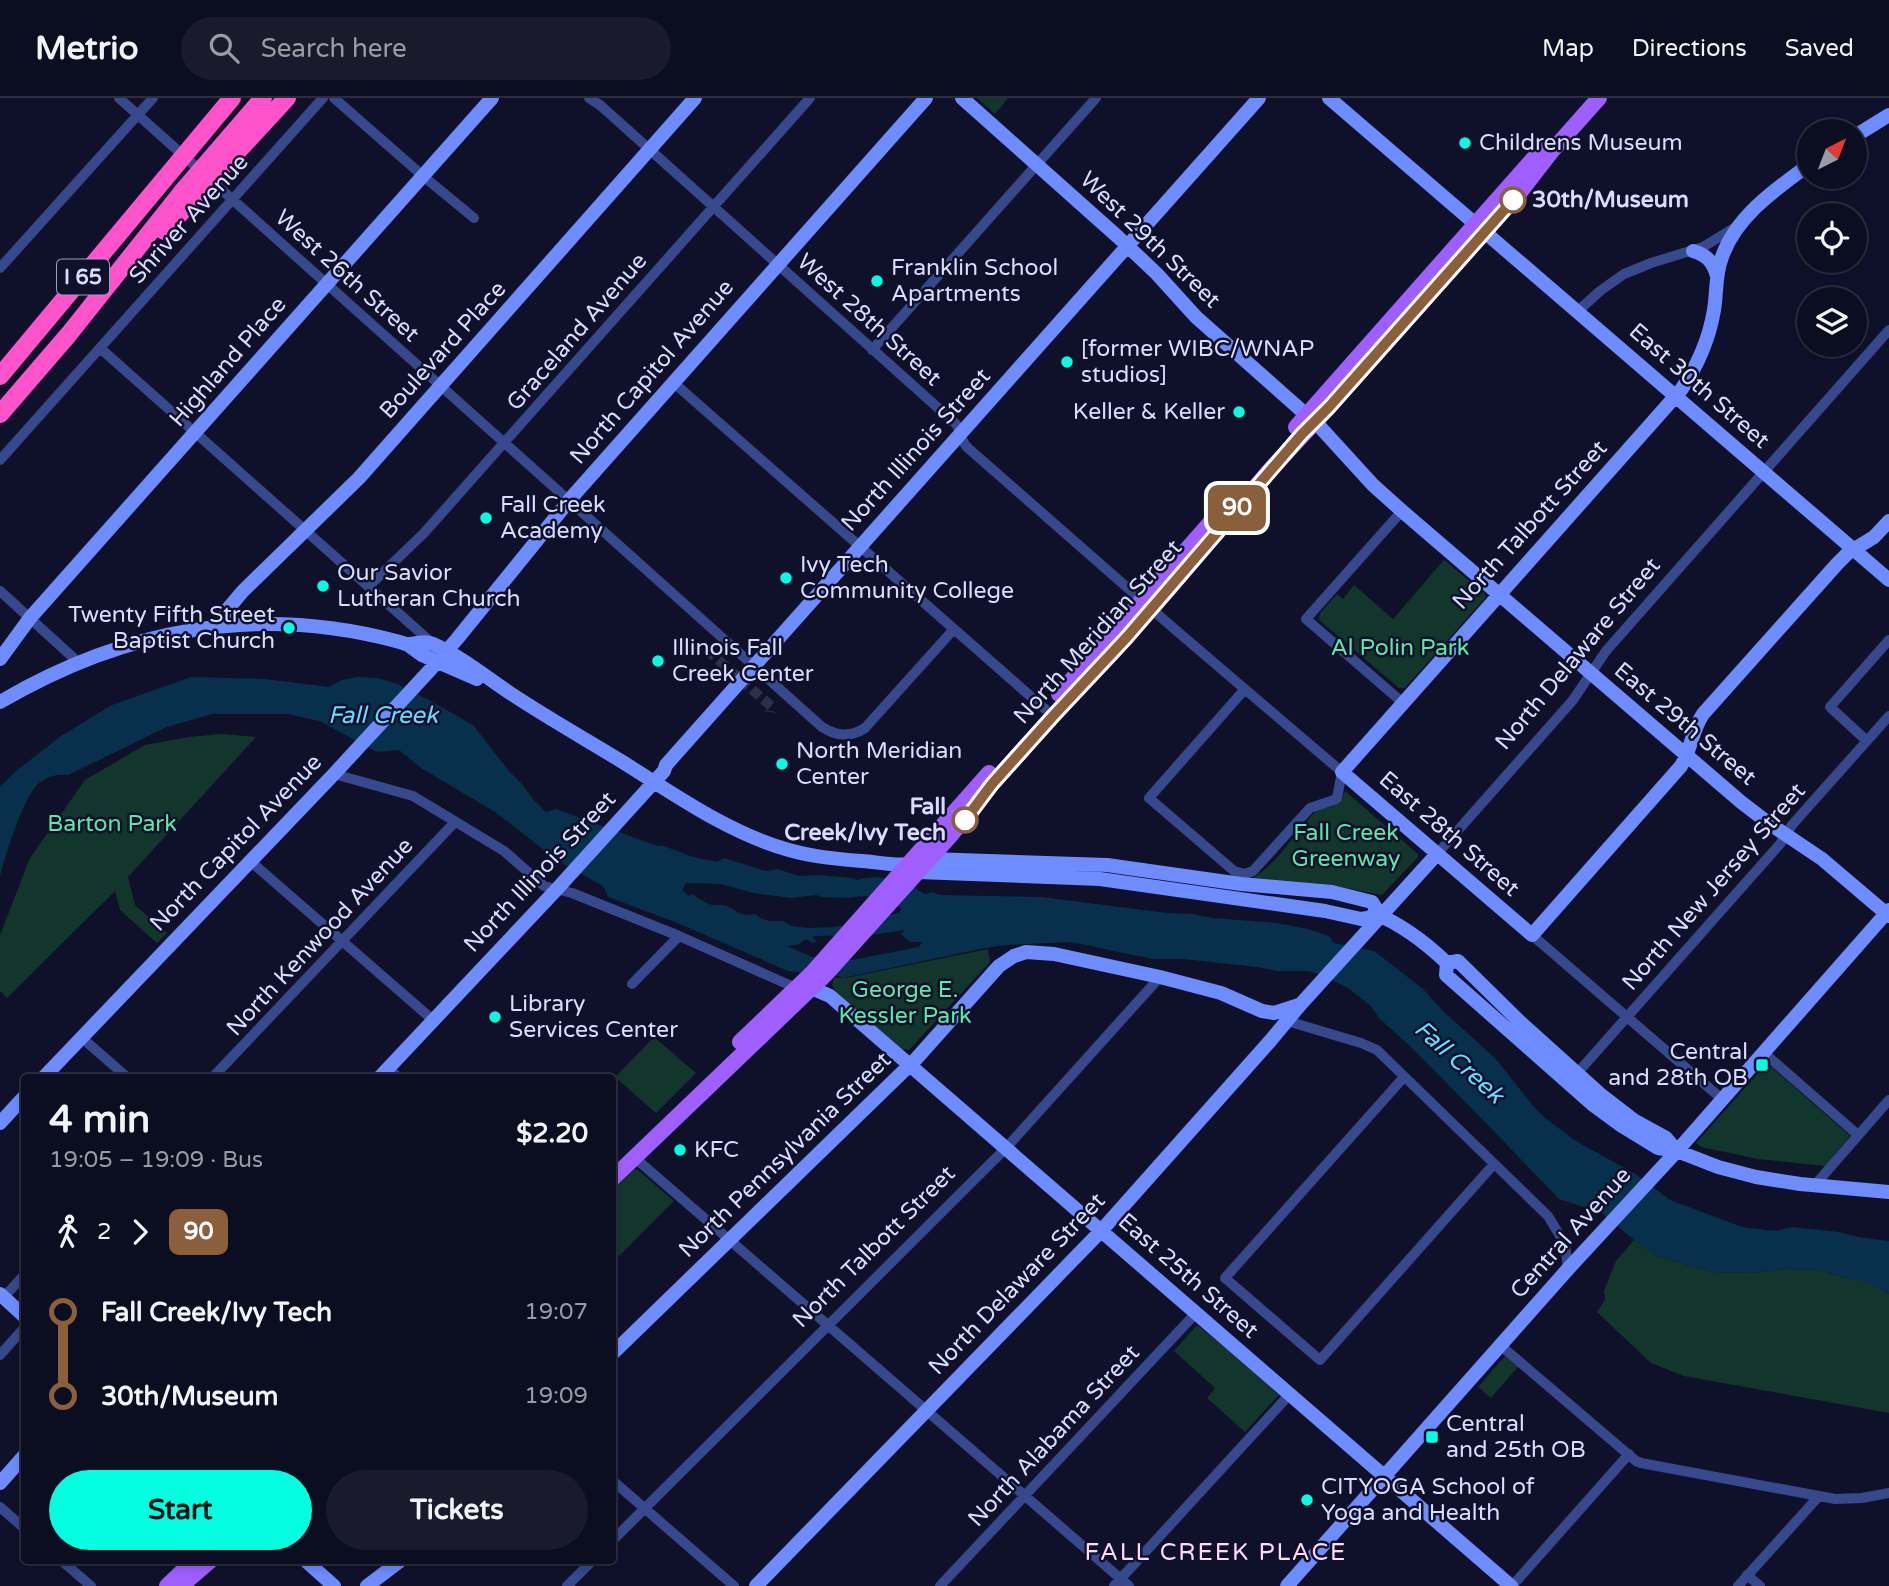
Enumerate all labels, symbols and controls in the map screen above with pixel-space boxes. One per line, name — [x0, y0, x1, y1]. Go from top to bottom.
search box — [181, 17, 671, 80]
text: Metrio — [35, 29, 139, 68]
icon: search — [205, 29, 243, 67]
text: Search here — [261, 33, 407, 64]
text: Map — [1542, 34, 1594, 63]
text: Directions — [1632, 34, 1747, 63]
text: Saved — [1785, 34, 1854, 63]
north arrow — [1797, 119, 1867, 189]
map controls — [1797, 119, 1867, 357]
place label: Childrens Museum — [1479, 129, 1683, 157]
marker: Childrens Museum — [1457, 135, 1473, 151]
street label: Shriver Avenue — [123, 148, 255, 290]
street label: West 29th Street — [1074, 166, 1226, 314]
place label: 30th/Museum — [1532, 186, 1689, 214]
marker: 30th/Museum — [1500, 187, 1526, 213]
button: locate — [1797, 203, 1867, 273]
street label: West 26th Street — [269, 204, 425, 348]
street label: Graceland Avenue — [501, 247, 653, 417]
street label: West 28th Street — [791, 248, 947, 392]
place label: Franklin School Apartments — [891, 254, 1058, 308]
road number: I 65 — [57, 260, 109, 294]
marker: Franklin School Apartments — [869, 273, 885, 289]
street label: North Capitol Avenue — [564, 274, 740, 470]
street label: Boulevard Place — [374, 275, 512, 425]
button: layers — [1797, 287, 1867, 357]
street label: Highland Place — [164, 291, 292, 433]
street label: East 30th Street — [1623, 318, 1775, 455]
place label: [former WIBC/WNAP studios] — [1081, 335, 1314, 389]
marker: [former WIBC/WNAP studios] — [1059, 354, 1075, 370]
street label: North Illinois Street — [835, 363, 997, 537]
place label: Keller & Keller — [1073, 398, 1225, 426]
marker: Keller & Keller — [1231, 404, 1247, 420]
street label: North Talbott Street — [1447, 434, 1614, 615]
line badge: 90 — [1206, 485, 1268, 531]
place label: Fall Creek Academy — [500, 491, 605, 545]
text: 90 — [1222, 493, 1252, 522]
marker: Fall Creek Academy — [478, 510, 494, 526]
street label: North Meridian Street — [1008, 534, 1188, 730]
place label: Ivy Tech Community College — [800, 551, 1014, 605]
street label: North Delaware Street — [1489, 552, 1667, 756]
place label: Our Savior Lutheran Church — [337, 559, 520, 613]
marker: Ivy Tech Community College — [778, 570, 794, 586]
marker: Our Savior Lutheran Church — [315, 578, 331, 594]
place label: Twenty Fifth Street Baptist Church — [68, 601, 275, 655]
marker: Twenty Fifth Street Baptist Church — [281, 620, 297, 636]
place label: Illinois Fall Creek Center — [672, 634, 814, 688]
park label: Al Polin Park — [1331, 634, 1469, 662]
marker: Illinois Fall Creek Center — [650, 653, 666, 669]
street label: East 29th Street — [1608, 657, 1762, 792]
water label: Fall Creek — [328, 701, 440, 730]
place label: North Meridian Center — [796, 737, 962, 791]
street label: North Capitol Avenue — [144, 749, 328, 937]
marker: North Meridian Center — [774, 756, 790, 772]
street label: East 28th Street — [1373, 766, 1525, 903]
street label: North New Jersey Street — [1616, 777, 1812, 996]
street label: North Illinois Street — [458, 786, 622, 958]
place label: Fall Creek/Ivy Tech — [784, 793, 946, 847]
marker: Fall Creek/Ivy Tech — [952, 807, 978, 833]
park label: Barton Park — [47, 810, 177, 838]
park label: Fall Creek Greenway — [1292, 819, 1400, 873]
street label: North Kenwood Avenue — [221, 832, 419, 1042]
park label: George E. Kessler Park — [838, 976, 972, 1030]
place label: Library Services Center — [509, 990, 678, 1044]
marker: Library Services Center — [487, 1009, 503, 1025]
water label: Fall Creek — [1408, 1014, 1511, 1111]
place label: Central and 28th OB — [1608, 1038, 1748, 1092]
street label: North Pennsylvania Street — [673, 1046, 897, 1264]
marker: Central and 28th OB — [1754, 1057, 1770, 1073]
text: 4 min — [49, 1097, 150, 1143]
text: $2.20 — [516, 1118, 588, 1149]
place label: KFC — [694, 1136, 739, 1164]
marker: KFC — [672, 1142, 688, 1158]
text: 19:05 – 19:09 · Bus — [49, 1146, 263, 1174]
street label: North Talbott Street — [787, 1160, 961, 1334]
street label: Central Avenue — [1505, 1162, 1637, 1304]
street label: North Delaware Street — [923, 1187, 1111, 1381]
street label: East 25th Street — [1112, 1208, 1264, 1345]
icon: walk — [49, 1213, 87, 1251]
icon: forward — [121, 1213, 159, 1251]
text: 90 — [183, 1217, 214, 1246]
text: 2 — [97, 1218, 111, 1246]
text: Fall Creek/Ivy Tech — [101, 1297, 332, 1328]
text: 19:07 — [524, 1298, 588, 1326]
street label: North Alabama Street — [962, 1339, 1146, 1533]
text: 30th/Museum — [101, 1381, 278, 1412]
text: 19:09 — [524, 1382, 588, 1410]
place label: Central and 25th OB — [1446, 1410, 1586, 1464]
marker: Central and 25th OB — [1424, 1429, 1440, 1445]
button: Start — [49, 1470, 312, 1550]
button: Tickets — [326, 1470, 588, 1550]
place label: CITYOGA School of Yoga and Health — [1321, 1473, 1535, 1527]
marker: CITYOGA School of Yoga and Health — [1299, 1492, 1315, 1508]
district label: FALL CREEK PLACE — [1085, 1538, 1347, 1567]

